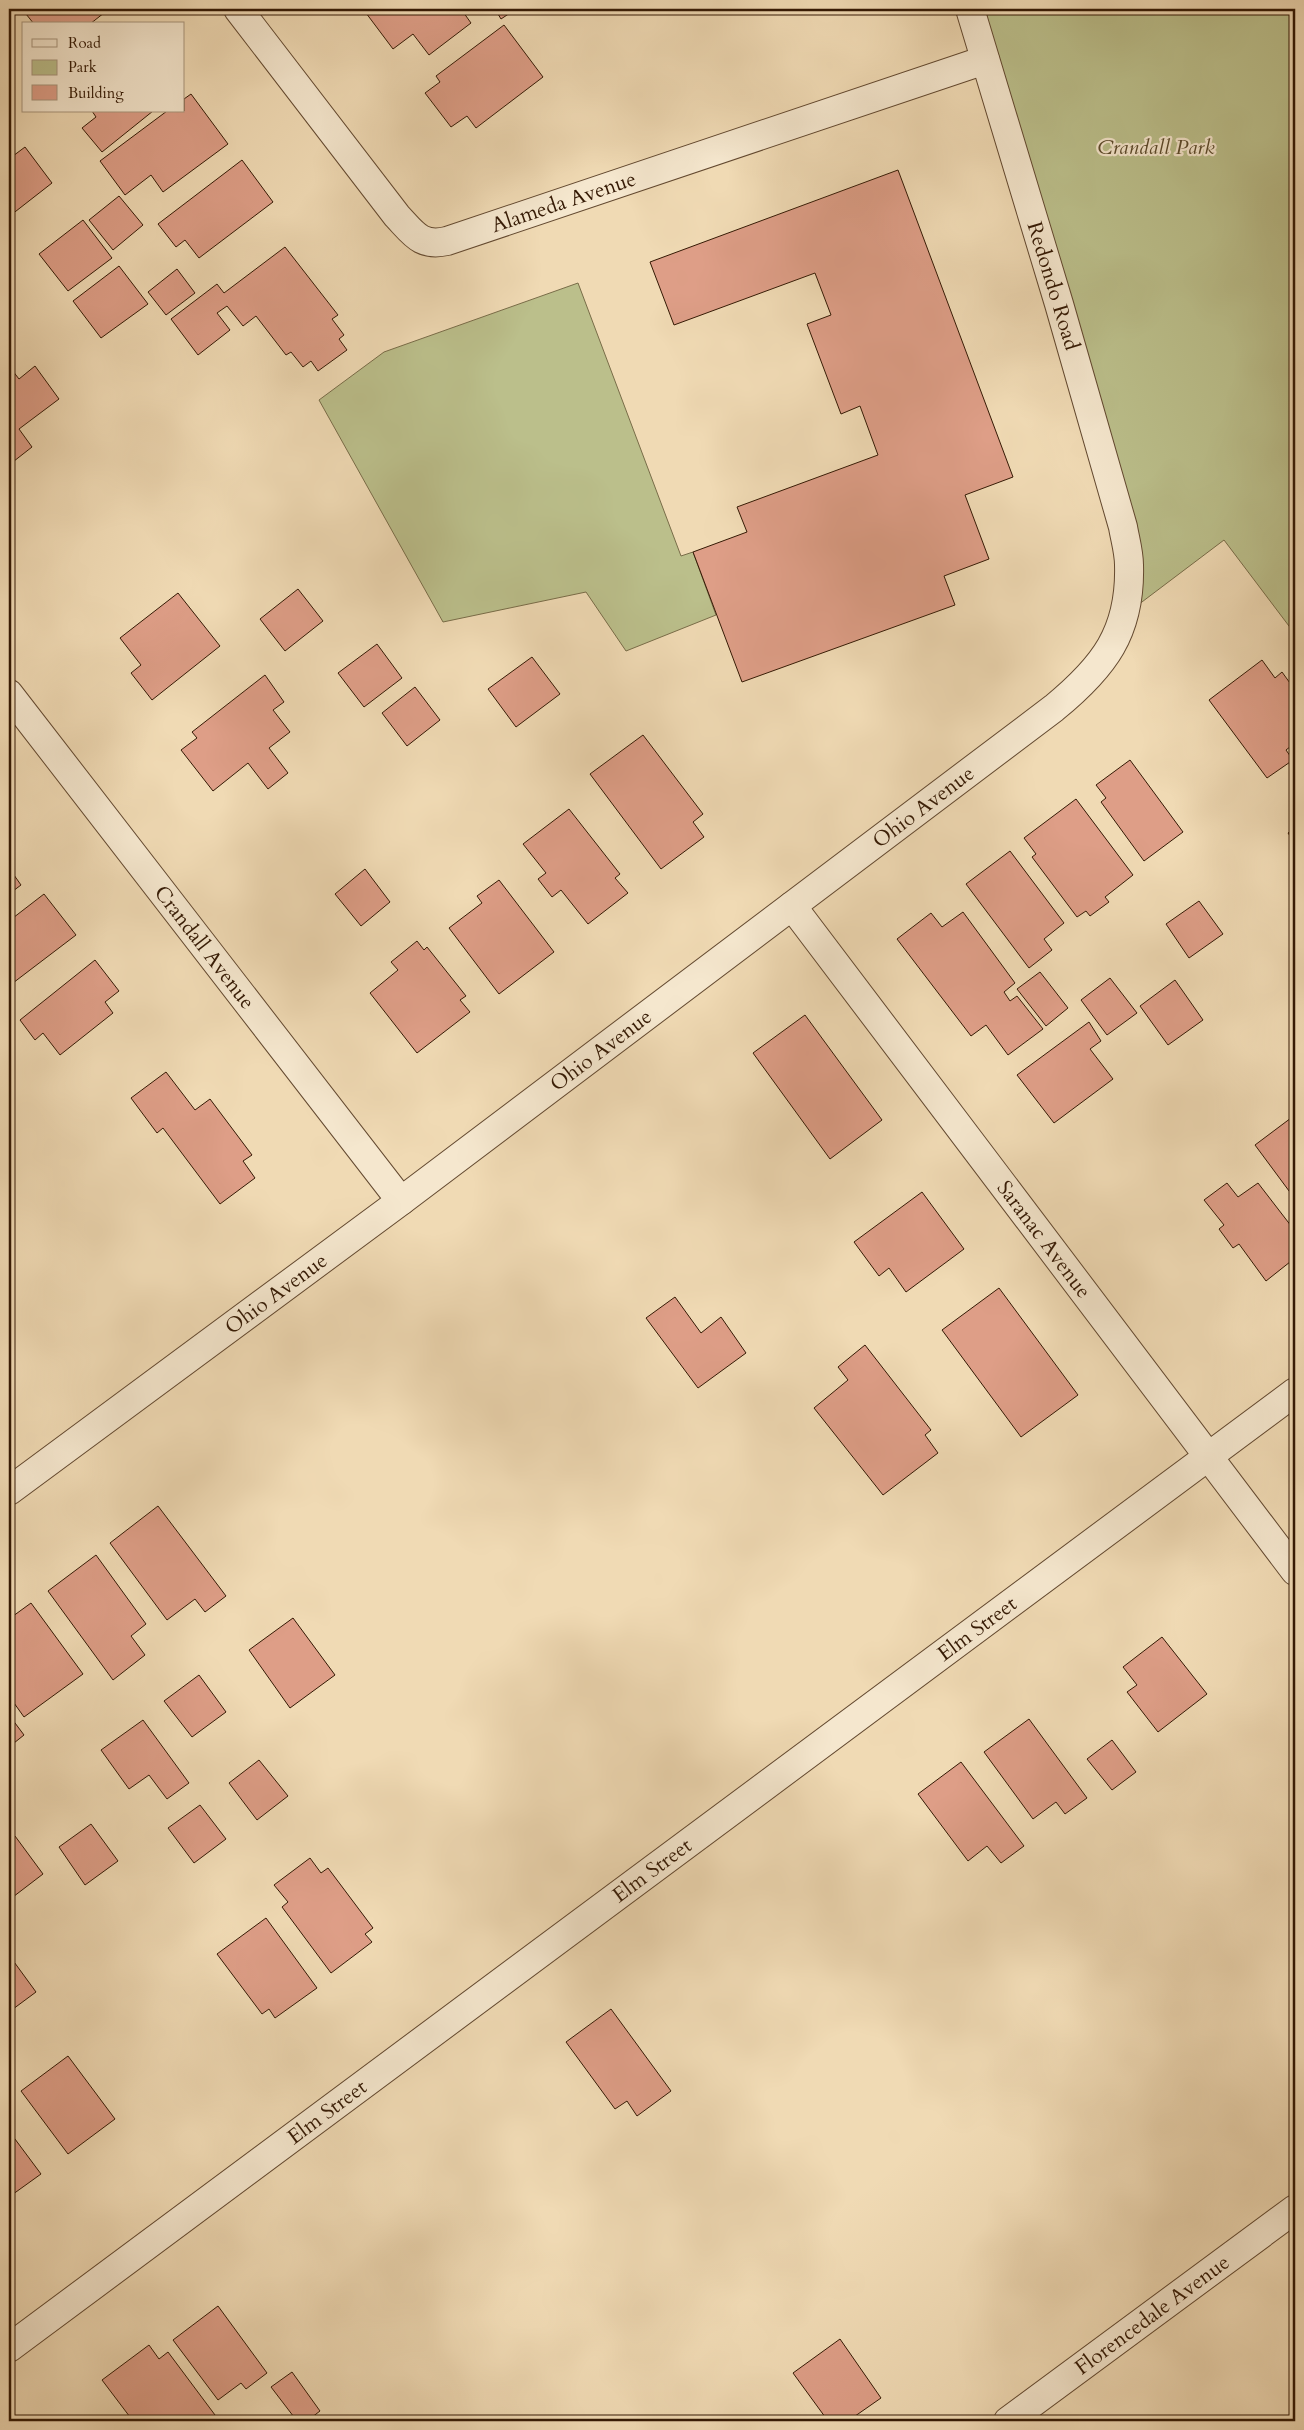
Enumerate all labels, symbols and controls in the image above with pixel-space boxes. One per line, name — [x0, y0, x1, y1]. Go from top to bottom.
legend — [22, 22, 185, 112]
text: Road — [68, 33, 101, 53]
text: Park — [68, 57, 97, 77]
text: Building — [68, 83, 124, 103]
park label: Crandall Park — [1097, 133, 1215, 162]
street label: Alameda Avenue — [488, 164, 640, 240]
street label: Redondo Road — [1020, 218, 1086, 354]
street label: Ohio Avenue — [866, 759, 980, 855]
street label: Crandall Avenue — [148, 879, 262, 1015]
street label: Ohio Avenue — [544, 1002, 658, 1098]
street label: Saranac Avenue — [990, 1175, 1098, 1304]
street label: Ohio Avenue — [219, 1246, 333, 1341]
street label: Elm Street — [931, 1589, 1023, 1668]
street label: Elm Street — [606, 1831, 698, 1909]
street label: Elm Street — [281, 2072, 373, 2151]
street label: Florencedale Avenue — [1069, 2248, 1235, 2382]

